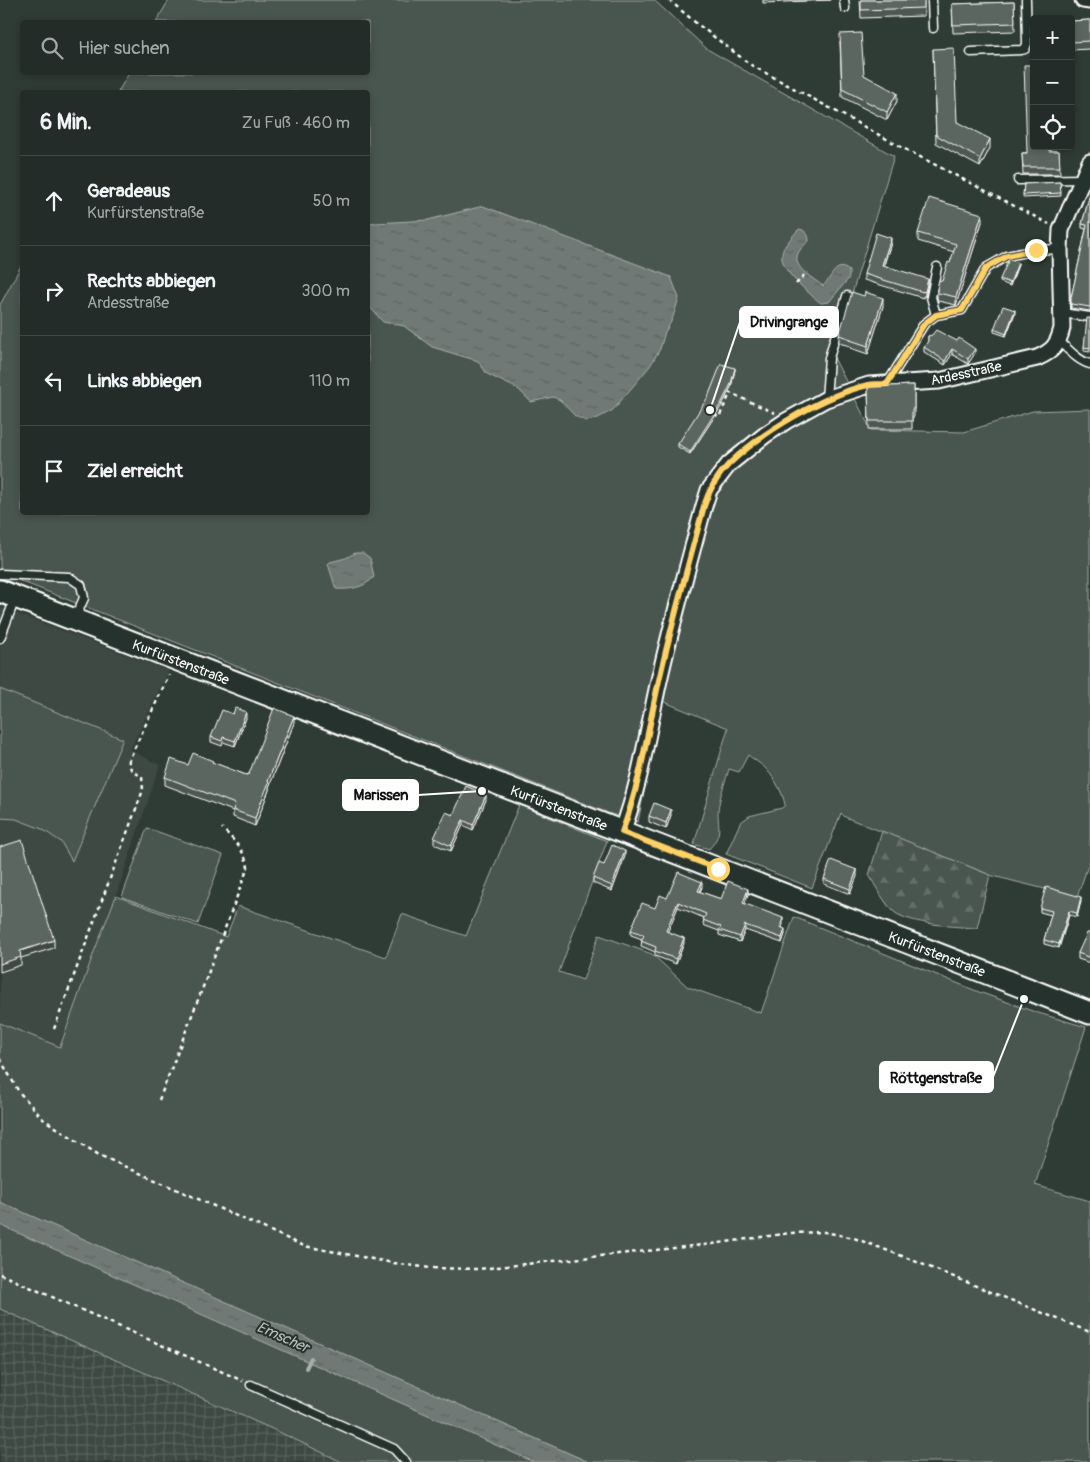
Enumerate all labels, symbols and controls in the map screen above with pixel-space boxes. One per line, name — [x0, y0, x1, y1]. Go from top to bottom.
map controls — [1030, 15, 1075, 150]
button: + — [1030, 15, 1075, 60]
search box — [20, 20, 370, 75]
icon: search — [38, 34, 66, 62]
text: Hier suchen — [78, 36, 170, 60]
button: − — [1030, 60, 1075, 105]
button: locate — [1030, 105, 1075, 150]
text: 6 Min. — [40, 109, 92, 136]
text: Zu Fuß · 460 m — [242, 113, 350, 133]
text: Geradeaus — [87, 179, 170, 203]
icon: ahead — [40, 187, 68, 215]
text: 50 m — [313, 191, 350, 211]
text: Kurfürstenstraße — [87, 203, 204, 223]
route end — [1025, 239, 1048, 262]
text: Rechts abbiegen — [87, 269, 216, 293]
icon: right — [40, 277, 68, 305]
text: 300 m — [302, 281, 350, 301]
text: Ardesstraße — [87, 293, 169, 313]
callout: Drivingrange — [740, 307, 838, 337]
text: Drivingrange — [750, 313, 829, 332]
street label: Ardesstraße — [929, 358, 1003, 389]
icon: left — [40, 367, 68, 395]
text: Links abbiegen — [87, 369, 202, 393]
text: 110 m — [309, 371, 350, 391]
icon: arrive — [40, 457, 68, 485]
text: Ziel erreicht — [87, 459, 183, 483]
street label: Kurfürstenstraße — [130, 636, 232, 689]
callout: Marissen — [343, 780, 418, 810]
street label: Kurfürstenstraße — [508, 782, 610, 835]
text: Marissen — [354, 786, 409, 805]
route start — [707, 858, 730, 881]
street label: Kurfürstenstraße — [886, 928, 988, 981]
callout: Röttgenstraße — [880, 1062, 993, 1092]
text: Röttgenstraße — [890, 1069, 983, 1088]
water label: Emscher — [254, 1318, 313, 1358]

